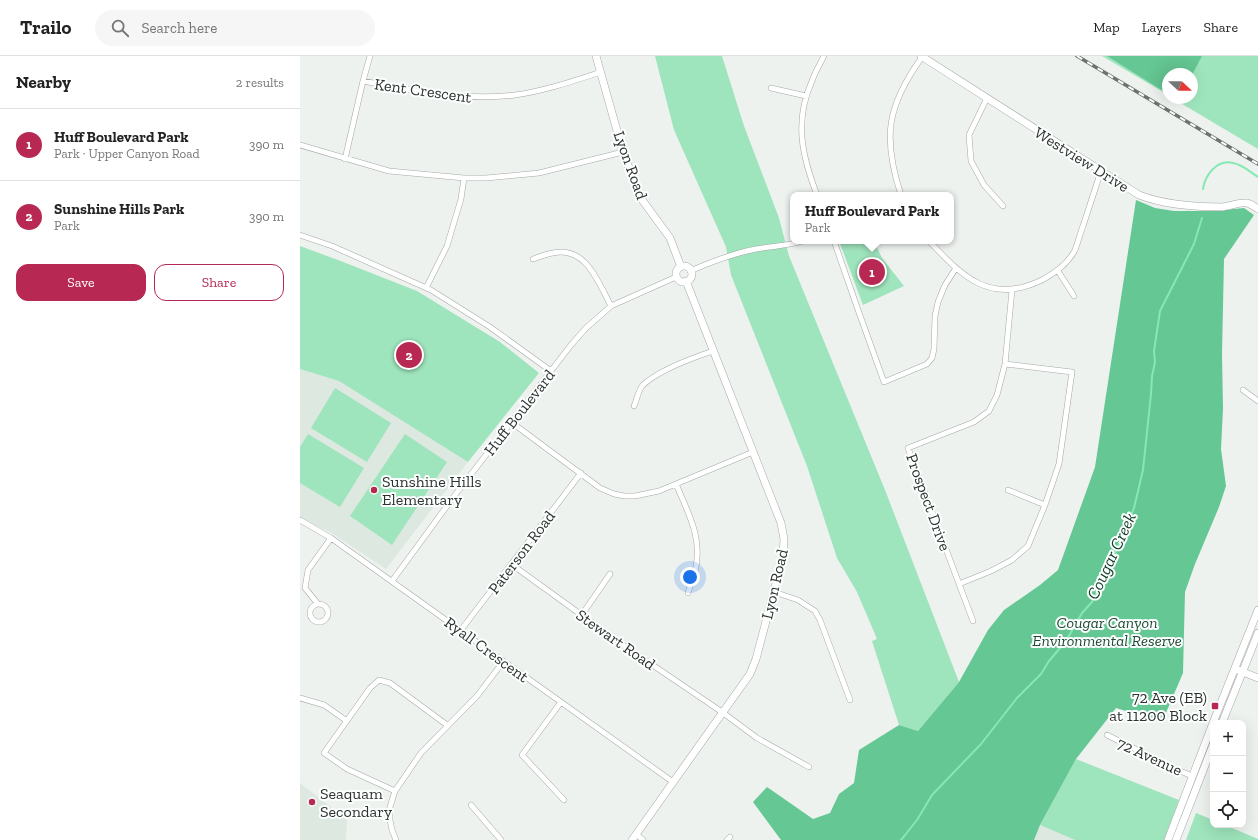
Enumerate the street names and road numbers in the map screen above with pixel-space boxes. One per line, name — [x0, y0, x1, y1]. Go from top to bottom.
street label: Kent Crescent — [373, 74, 473, 107]
street label: Westview Drive — [1031, 123, 1133, 196]
street label: Lyon Road — [609, 128, 652, 202]
street label: Huff Boulevard — [480, 365, 559, 459]
street label: Prospect Drive — [902, 451, 955, 553]
street label: Paterson Road — [484, 507, 559, 598]
street label: Lyon Road — [757, 547, 792, 621]
street label: Stewart Road — [572, 605, 659, 674]
street label: Ryall Crescent — [441, 613, 533, 686]
street label: 72 Avenue — [1114, 733, 1185, 780]

